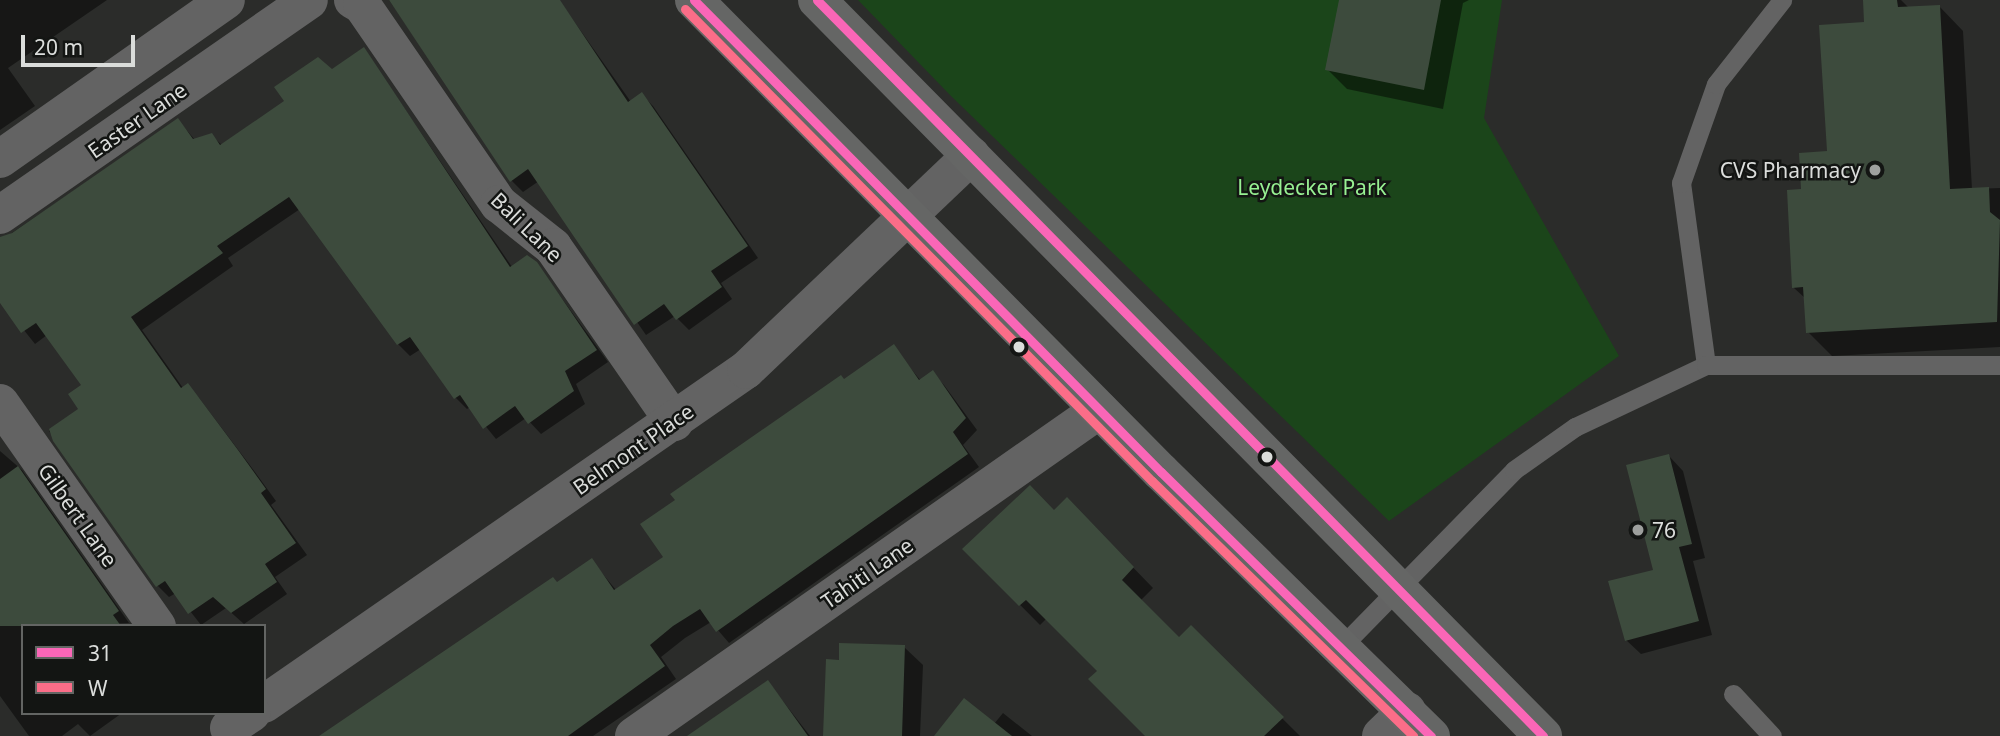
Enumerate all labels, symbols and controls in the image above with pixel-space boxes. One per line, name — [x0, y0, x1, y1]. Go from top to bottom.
scale bar — [24, 21, 138, 65]
text: 20 m — [34, 33, 83, 61]
street label: Easter Lane — [83, 77, 191, 163]
place label: CVS Pharmacy — [1720, 157, 1861, 183]
marker: CVS Pharmacy — [1867, 162, 1883, 178]
park label: Leydecker Park — [1237, 174, 1387, 200]
street label: Bali Lane — [486, 187, 568, 267]
unlabelled marker — [1012, 340, 1026, 354]
street label: Belmont Place — [568, 398, 698, 500]
unlabelled marker — [1260, 450, 1274, 464]
street label: Gilbert Lane — [33, 459, 123, 571]
place label: 76 — [1652, 517, 1676, 543]
marker: 76 — [1630, 522, 1646, 538]
street label: Tahiti Lane — [816, 532, 918, 614]
legend — [21, 624, 266, 715]
text: 31 — [88, 639, 112, 667]
text: W — [88, 674, 108, 702]

